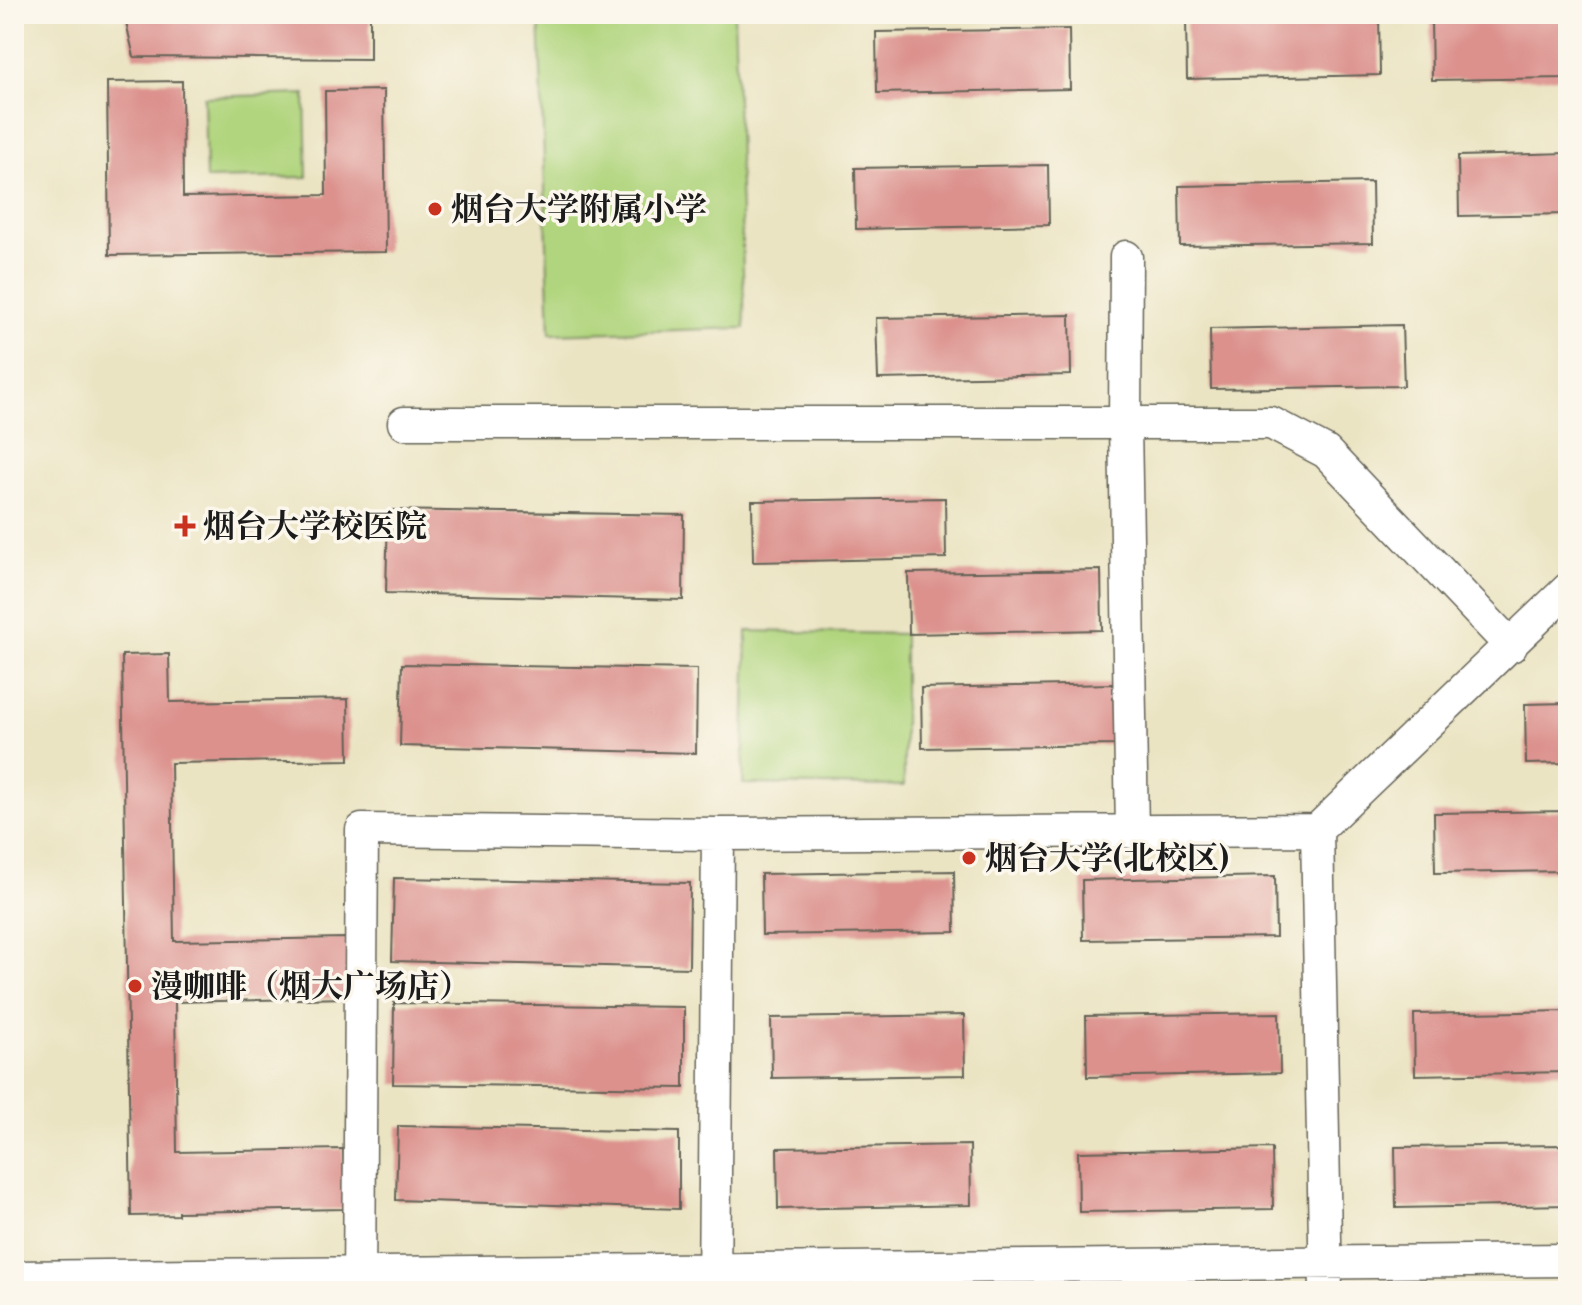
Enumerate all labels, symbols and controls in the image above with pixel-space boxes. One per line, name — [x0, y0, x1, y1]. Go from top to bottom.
place label: 烟台大学附属小学 — [451, 190, 707, 230]
marker: 烟台大学附属小学 — [426, 200, 444, 218]
place label: 烟台大学校医院 — [203, 507, 427, 547]
marker: 烟台大学校医院 — [174, 515, 196, 537]
place label: 烟台大学(北校区) — [985, 839, 1229, 879]
marker: 烟台大学(北校区) — [960, 849, 978, 867]
place label: 漫咖啡（烟大广场店） — [151, 967, 471, 1007]
marker: 漫咖啡（烟大广场店） — [126, 977, 144, 995]

